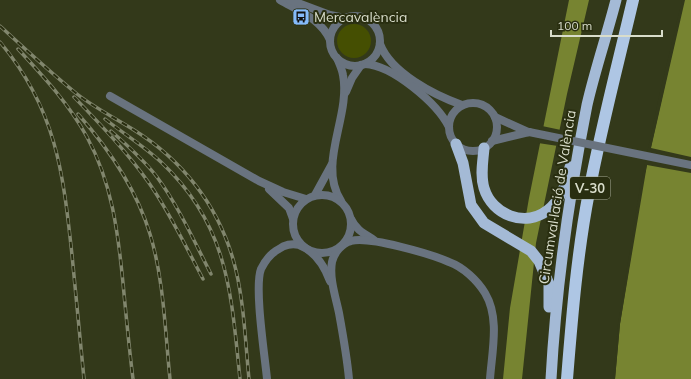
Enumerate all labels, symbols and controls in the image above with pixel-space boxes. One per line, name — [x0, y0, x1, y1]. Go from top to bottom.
bus stop icon: Mercavalència — [291, 7, 311, 27]
place label: Mercavalència — [314, 8, 407, 26]
scale bar — [551, 12, 662, 38]
text: 100 m — [557, 18, 592, 33]
street label: Circumval·lació de València — [534, 109, 580, 285]
road number: V-30 — [570, 177, 610, 199]

